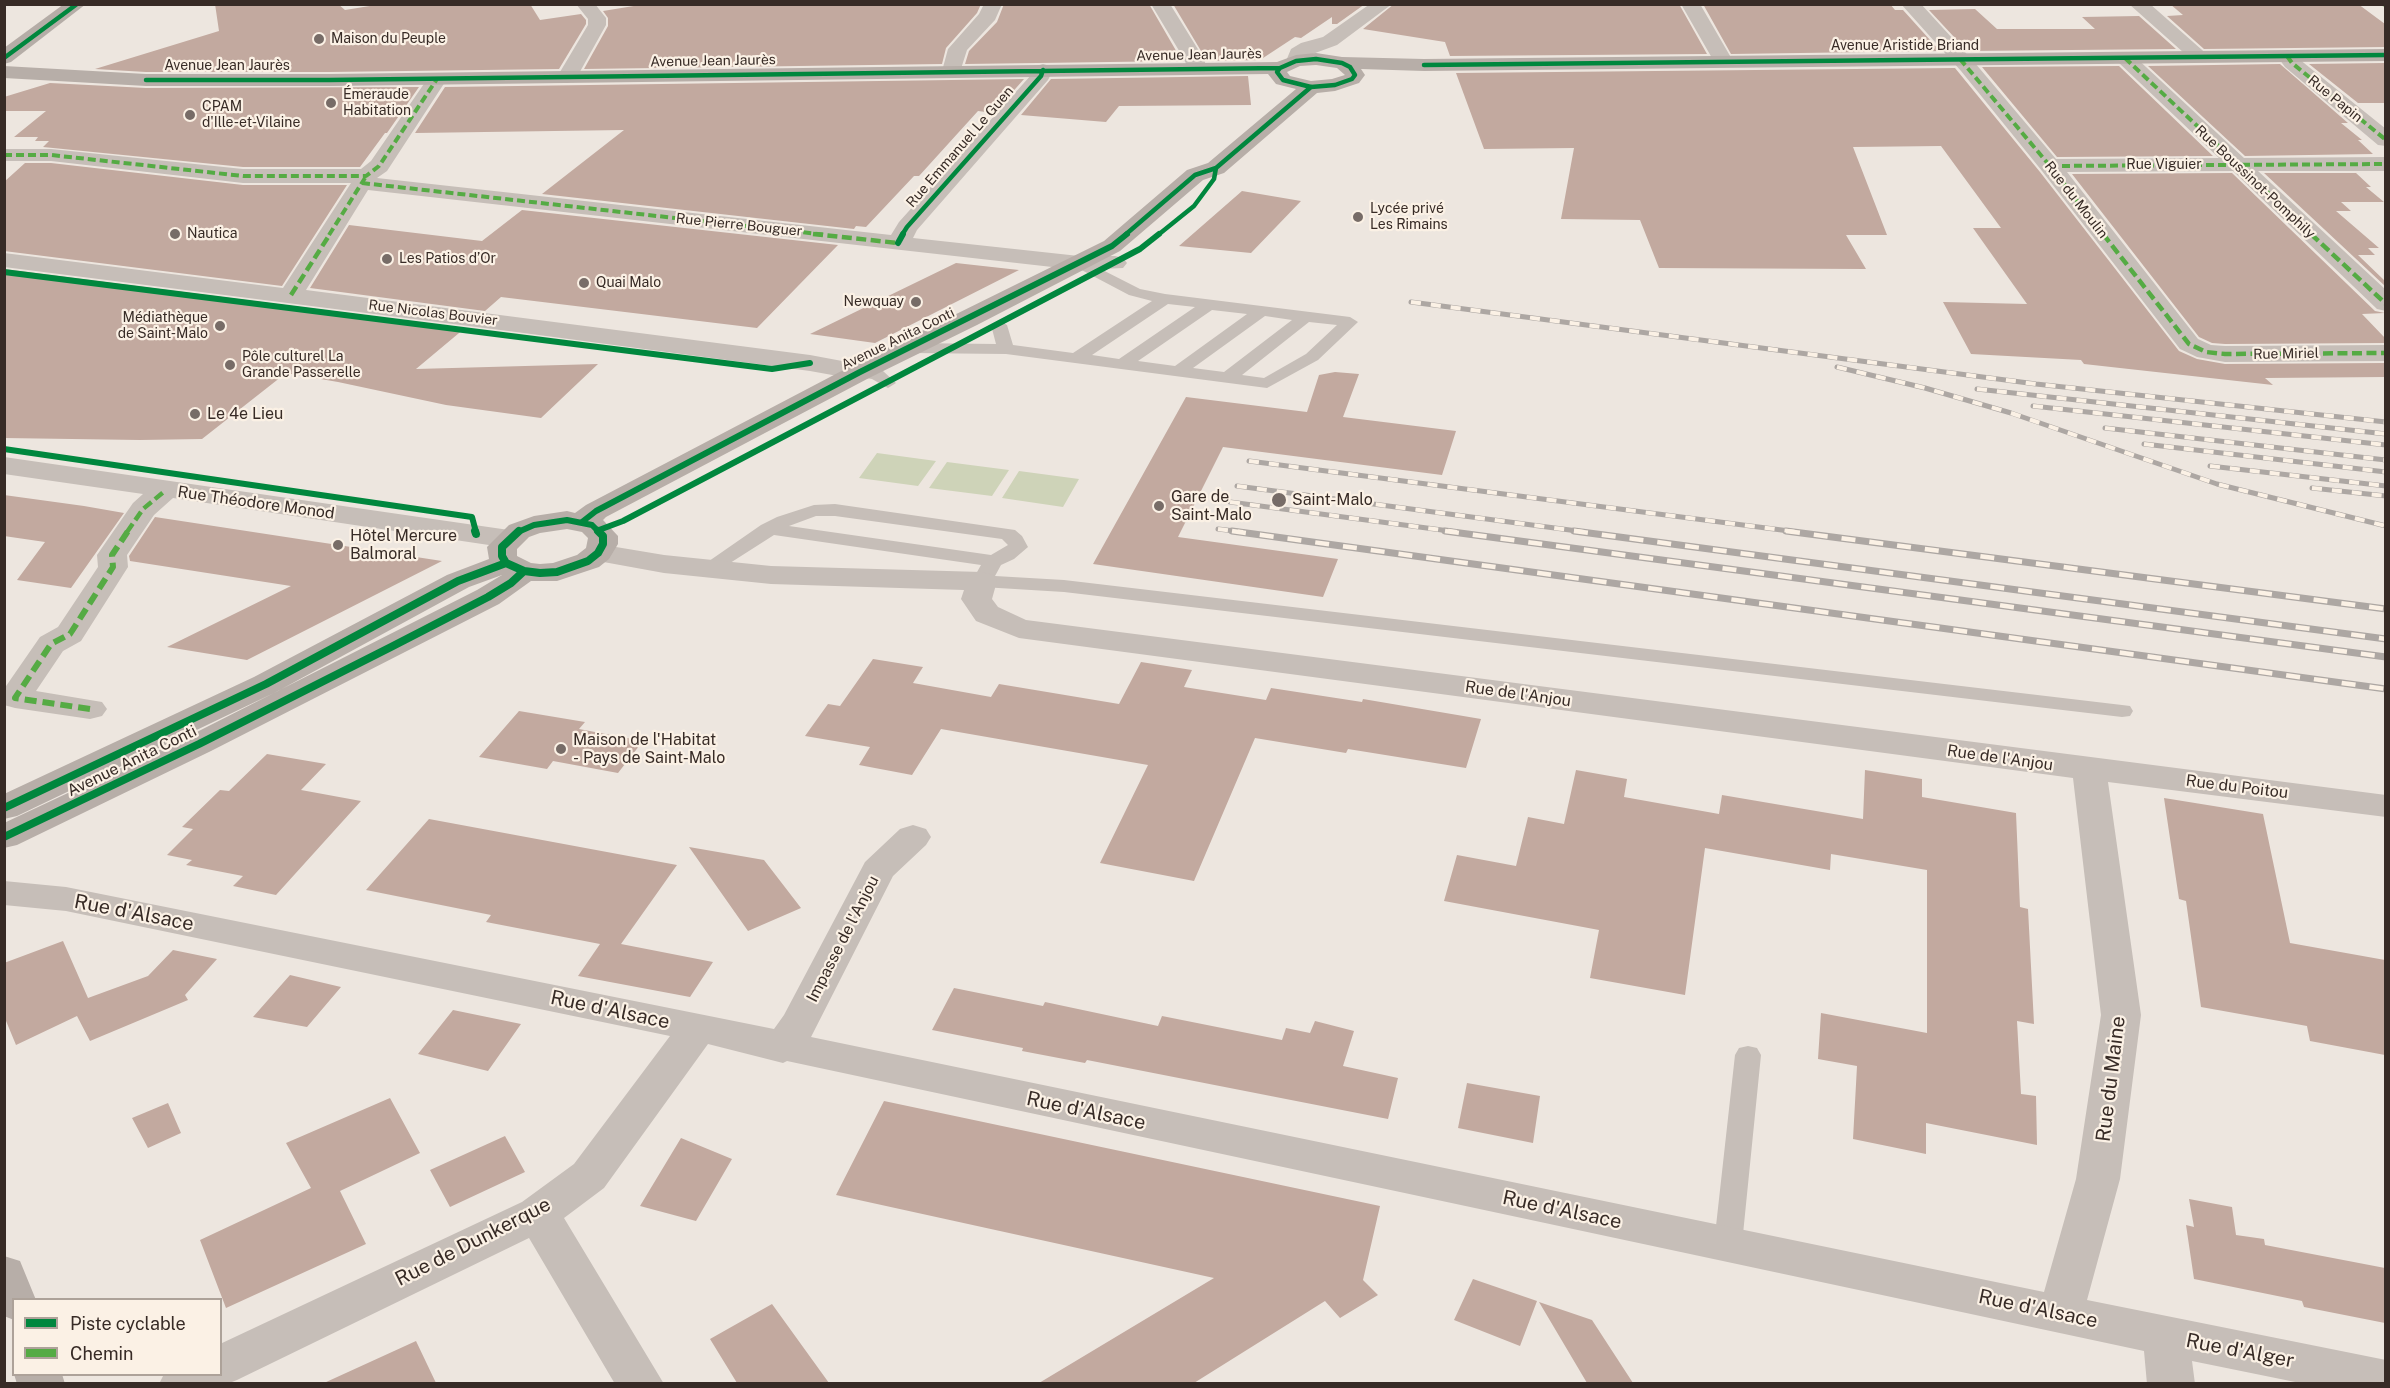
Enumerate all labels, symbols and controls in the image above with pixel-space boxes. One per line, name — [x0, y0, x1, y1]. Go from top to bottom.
place label: Maison du Peuple — [331, 31, 446, 47]
marker: Maison du Peuple — [312, 32, 326, 46]
street label: Avenue Aristide Briand — [1831, 38, 1979, 54]
street label: Avenue Jean Jaurès — [1136, 46, 1262, 64]
street label: Avenue Jean Jaurès — [650, 52, 776, 70]
street label: Avenue Jean Jaurès — [164, 58, 290, 74]
street label: Rue Papin — [2304, 72, 2366, 126]
street label: Rue Emmanuel Le Guen — [903, 83, 1017, 211]
place label: Émeraude Habitation — [343, 87, 411, 120]
marker: Émeraude Habitation — [324, 96, 338, 110]
place label: CPAM d'Ille-et-Vilaine — [202, 99, 300, 132]
marker: CPAM d'Ille-et-Vilaine — [183, 108, 197, 122]
street label: Rue Boussinot-Pomphily — [2191, 122, 2319, 242]
street label: Rue Viguier — [2126, 157, 2202, 173]
street label: Rue du Moulin — [2041, 158, 2111, 242]
place label: Lycée privé Les Rimains — [1370, 201, 1448, 234]
street label: Rue Pierre Bouguer — [675, 210, 803, 240]
marker: Lycée privé Les Rimains — [1351, 210, 1365, 224]
place label: Nautica — [187, 226, 238, 242]
marker: Nautica — [168, 227, 182, 241]
place label: Les Patios d’Or — [399, 251, 496, 267]
marker: Les Patios d’Or — [380, 252, 394, 266]
place label: Quai Malo — [596, 275, 661, 291]
marker: Quai Malo — [577, 276, 591, 290]
place label: Newquay — [843, 294, 904, 310]
marker: Newquay — [909, 295, 923, 309]
street label: Rue Nicolas Bouvier — [367, 297, 499, 329]
street label: Avenue Anita Conti — [839, 304, 957, 374]
place label: Médiathèque de Saint-Malo — [118, 310, 208, 342]
marker: Médiathèque de Saint-Malo — [213, 319, 227, 333]
street label: Rue Miriel — [2253, 345, 2319, 363]
place label: Pôle culturel La Grande Passerelle — [242, 349, 361, 382]
marker: Pôle culturel La Grande Passerelle — [223, 358, 237, 372]
place label: Le 4e Lieu — [207, 404, 283, 424]
marker: Le 4e Lieu — [188, 407, 202, 421]
street label: Rue Théodore Monod — [176, 482, 336, 524]
place label: Gare de Saint-Malo — [1171, 487, 1252, 525]
place label: Saint-Malo — [1292, 490, 1373, 510]
marker: Saint-Malo — [1270, 491, 1288, 509]
marker: Gare de Saint-Malo — [1152, 499, 1166, 513]
place label: Hôtel Mercure Balmoral — [350, 526, 457, 564]
marker: Hôtel Mercure Balmoral — [331, 538, 345, 552]
street label: Rue de l'Anjou — [1464, 677, 1572, 711]
street label: Avenue Anita Conti — [64, 721, 200, 801]
place label: Maison de l'Habitat - Pays de Saint-Malo — [573, 730, 725, 768]
street label: Rue de l'Anjou — [1946, 741, 2054, 775]
marker: Maison de l'Habitat - Pays de Saint-Malo — [554, 742, 568, 756]
street label: Rue du Poitou — [2185, 771, 2289, 803]
street label: Impasse de l'Anjou — [803, 873, 883, 1005]
street label: Rue d'Alsace — [72, 890, 196, 936]
street label: Rue d'Alsace — [548, 986, 672, 1034]
street label: Rue du Maine — [2091, 1015, 2131, 1143]
street label: Rue d'Alsace — [1024, 1087, 1148, 1135]
street label: Rue d'Alsace — [1500, 1186, 1624, 1234]
street label: Rue de Dunkerque — [391, 1192, 555, 1292]
street label: Rue d'Alsace — [1976, 1285, 2100, 1333]
legend — [12, 1298, 222, 1376]
text: Piste cyclable — [70, 1313, 186, 1334]
street label: Rue d'Alger — [2184, 1329, 2296, 1373]
text: Chemin — [70, 1343, 134, 1364]

